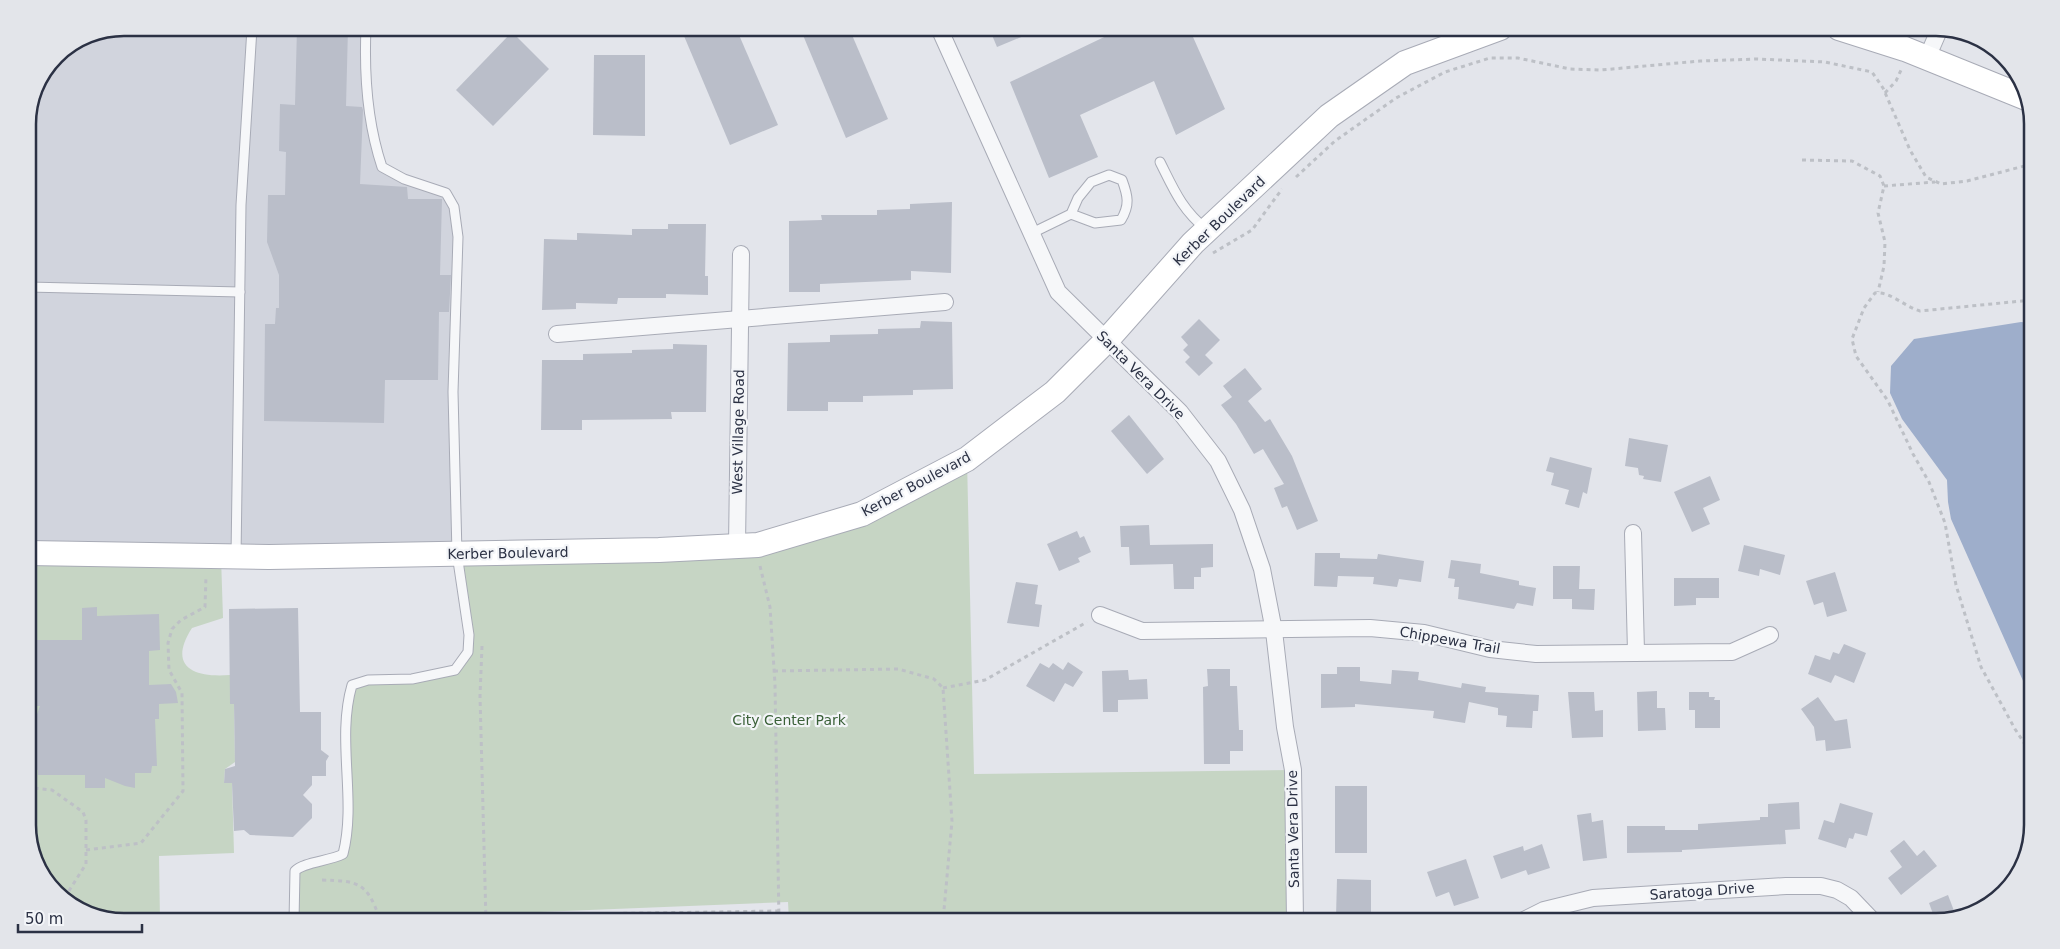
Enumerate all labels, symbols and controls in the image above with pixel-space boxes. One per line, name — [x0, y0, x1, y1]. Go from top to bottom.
street label: Kerber Boulevard — [1170, 173, 1268, 269]
street label: Santa Vera Drive — [1094, 328, 1188, 422]
street label: West Village Road — [729, 369, 747, 495]
street label: Kerber Boulevard — [859, 448, 973, 520]
street label: Kerber Boulevard — [447, 544, 569, 562]
street label: Chippewa Trail — [1398, 623, 1502, 657]
park label: City Center Park — [732, 712, 847, 728]
street label: Santa Vera Drive — [1284, 770, 1302, 888]
street label: Saratoga Drive — [1649, 879, 1755, 903]
scale bar — [18, 902, 141, 934]
text: 50 m — [25, 910, 63, 928]

